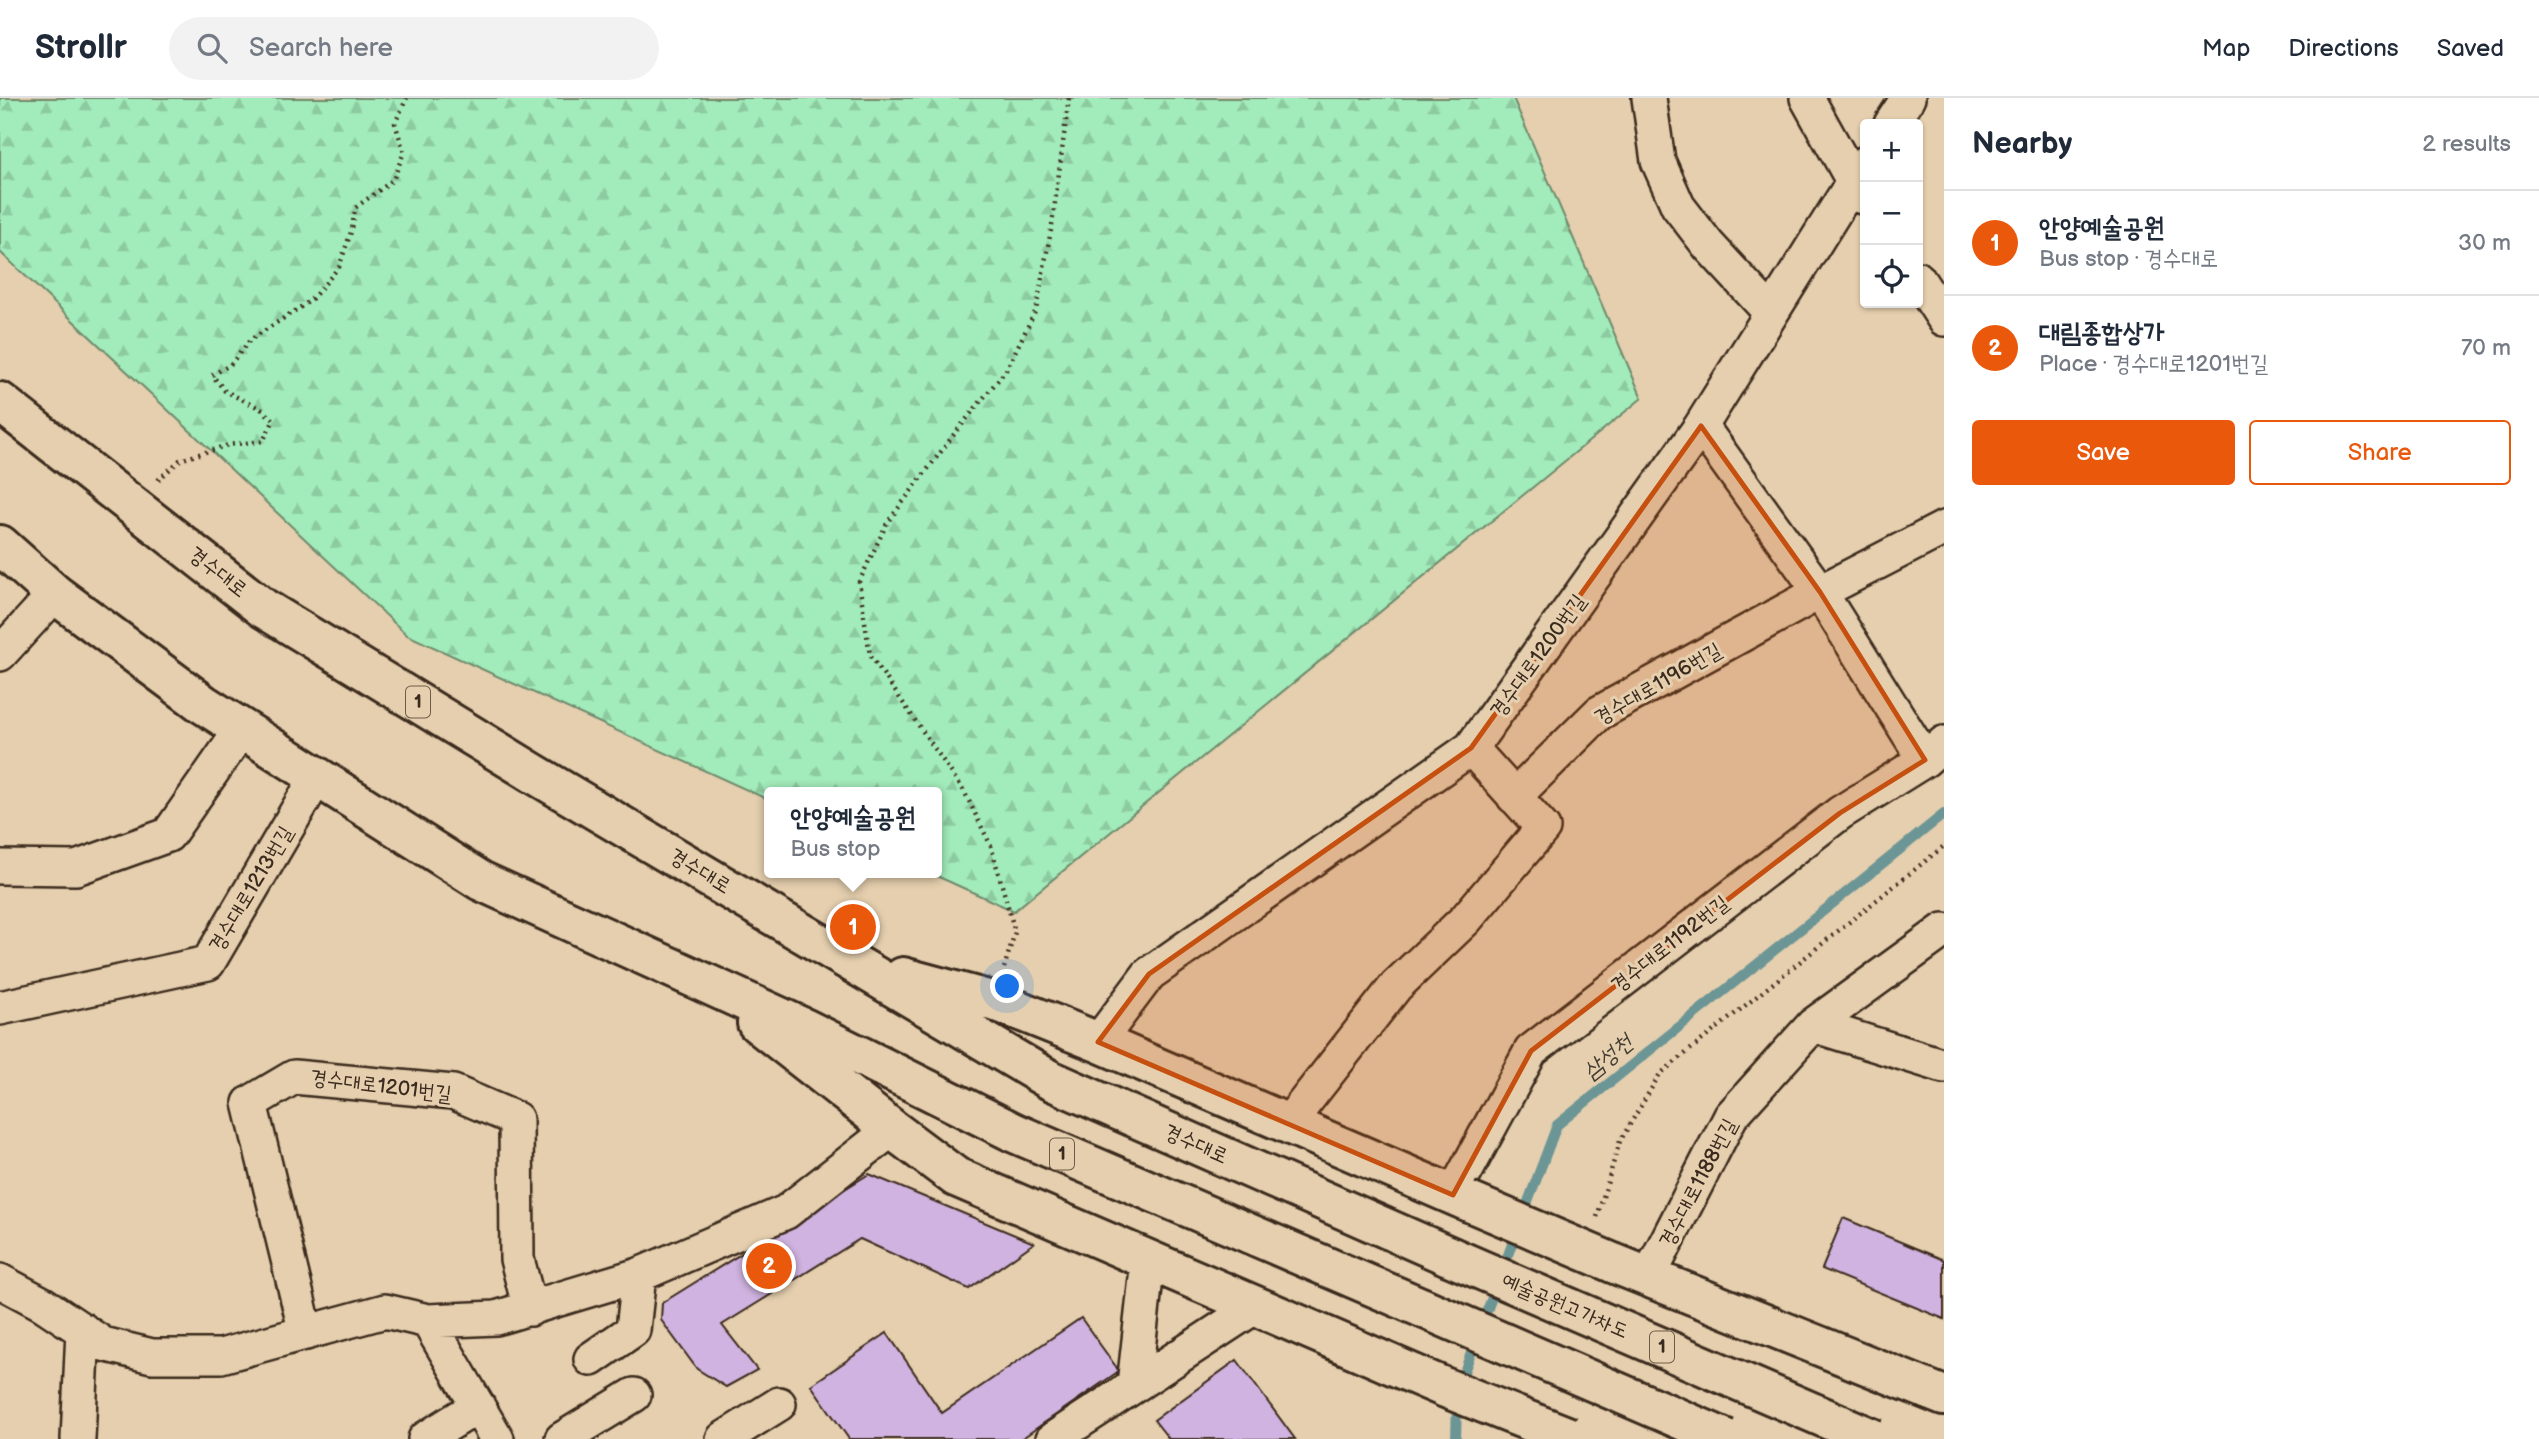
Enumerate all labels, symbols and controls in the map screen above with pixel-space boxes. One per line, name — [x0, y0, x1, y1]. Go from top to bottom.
search box — [169, 17, 659, 80]
text: Strollr — [35, 28, 127, 68]
icon: search — [193, 29, 231, 67]
text: Search here — [249, 33, 393, 64]
text: Map — [2202, 34, 2250, 63]
text: Directions — [2288, 34, 2399, 63]
text: Saved — [2437, 34, 2504, 63]
map controls — [1860, 119, 1923, 308]
button: + — [1860, 119, 1923, 182]
text: Nearby — [1972, 126, 2072, 162]
text: 2 results — [2422, 130, 2511, 158]
button: − — [1860, 182, 1923, 245]
text: 안양예술공원 — [2039, 213, 2165, 244]
text: 1 — [1990, 229, 2000, 257]
text: 30 m — [2458, 229, 2511, 257]
button: locate — [1860, 245, 1923, 308]
text: Bus stop · 경수대로 — [2039, 245, 2218, 273]
text: 대림종합상가 — [2039, 318, 2165, 349]
text: 2 — [1988, 334, 2002, 362]
text: 70 m — [2461, 334, 2511, 362]
text: Place · 경수대로1201번길 — [2039, 350, 2268, 378]
button: Save — [1972, 420, 2235, 485]
button: Share — [2249, 420, 2511, 485]
street label: 경수대로 — [184, 541, 252, 603]
street label: 경수대로1200번길 — [1485, 589, 1591, 723]
street label: 경수대로1196번길 — [1590, 637, 1726, 730]
road number: 1 — [406, 687, 430, 718]
popup — [764, 787, 942, 878]
text: 안양예술공원 — [790, 803, 916, 834]
street label: 경수대로1213번길 — [204, 821, 298, 957]
text: Bus stop — [790, 835, 881, 863]
street label: 경수대로 — [665, 843, 735, 899]
street label: 경수대로1192번길 — [1606, 890, 1734, 998]
pin: 1 — [830, 901, 876, 953]
your location — [990, 969, 1024, 1003]
water label: 삼성천 — [1578, 1027, 1640, 1085]
street label: 경수대로1201번길 — [309, 1065, 453, 1107]
street label: 경수대로1188번길 — [1654, 1114, 1742, 1252]
street label: 경수대로 — [1160, 1119, 1232, 1169]
road number: 1 — [1050, 1138, 1074, 1170]
pin: 2 — [746, 1240, 792, 1292]
street label: 예술공원고가차도 — [1498, 1268, 1632, 1344]
road number: 1 — [1650, 1331, 1674, 1362]

